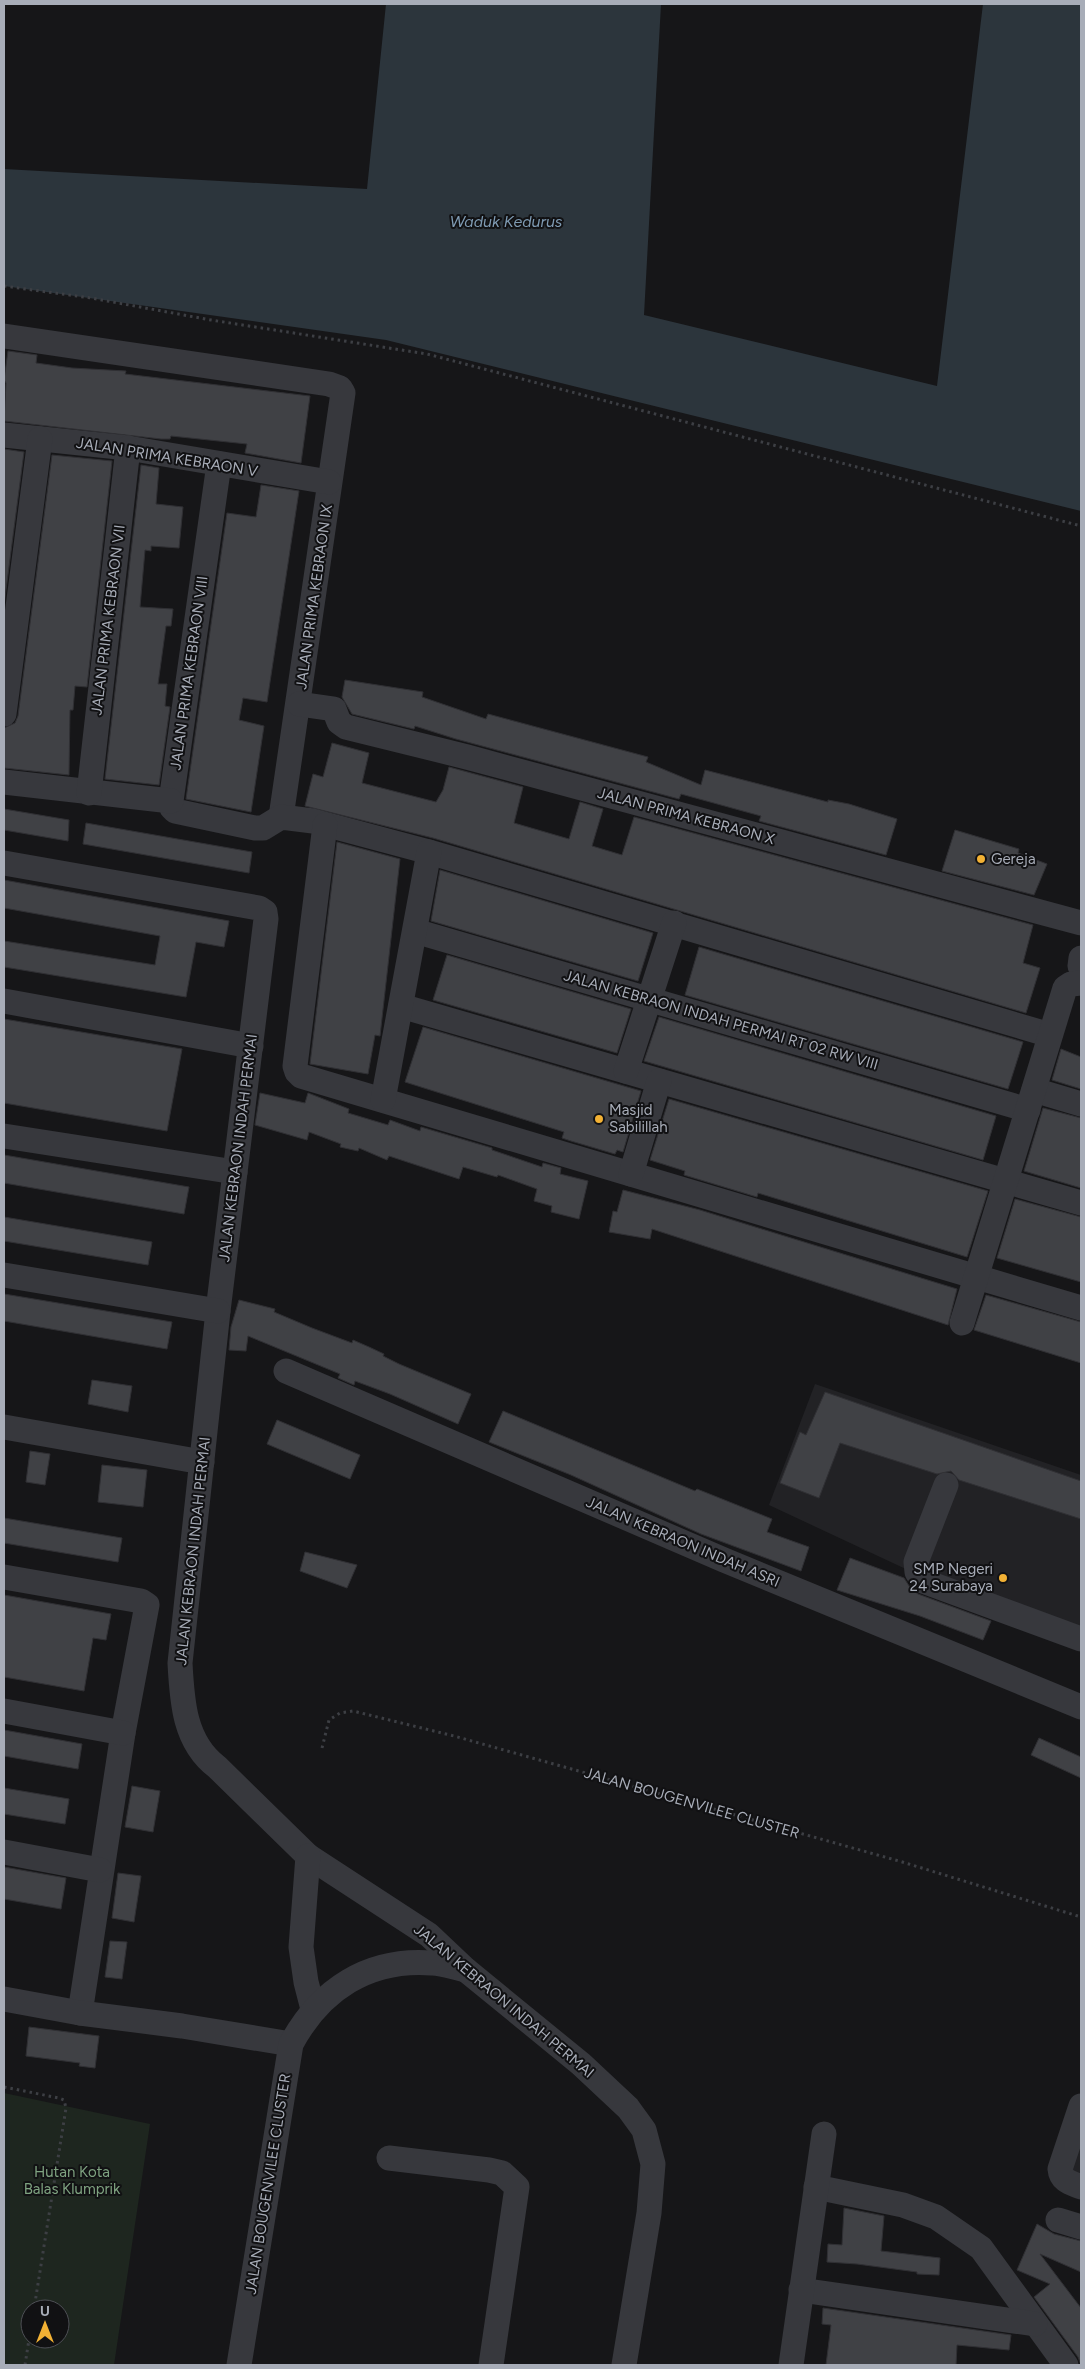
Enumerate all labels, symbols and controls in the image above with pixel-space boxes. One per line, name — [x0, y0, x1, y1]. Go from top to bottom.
water label: Waduk Kedurus — [450, 212, 563, 231]
street label: JALAN PRIMA KEBRAON V — [75, 434, 260, 480]
street label: JALAN PRIMA KEBRAON IX — [292, 503, 336, 691]
street label: JALAN PRIMA KEBRAON VII — [87, 524, 129, 716]
street label: JALAN PRIMA KEBRAON VIII — [166, 575, 212, 771]
street label: JALAN PRIMA KEBRAON X — [596, 784, 777, 849]
place label: Gereja — [991, 850, 1036, 868]
marker: Gereja — [975, 853, 987, 865]
street label: JALAN KEBRAON INDAH PERMAI RT 02 RW VIII — [562, 966, 880, 1074]
street label: JALAN KEBRAON INDAH PERMAI — [215, 1033, 261, 1263]
place label: Masjid Sabilillah — [609, 1101, 668, 1136]
marker: Masjid Sabilillah — [593, 1113, 605, 1125]
street label: JALAN KEBRAON INDAH PERMAI — [172, 1436, 214, 1666]
street label: JALAN KEBRAON INDAH ASRI — [584, 1493, 782, 1591]
place label: SMP Negeri 24 Surabaya — [910, 1560, 993, 1595]
marker: SMP Negeri 24 Surabaya — [997, 1572, 1009, 1584]
street label: JALAN BOUGENVILEE CLUSTER — [582, 1764, 802, 1842]
street label: JALAN KEBRAON INDAH PERMAI — [410, 1920, 598, 2082]
street label: JALAN BOUGENVILEE CLUSTER — [242, 2072, 294, 2296]
park label: Hutan Kota Balas Klumprik — [24, 2163, 121, 2198]
north arrow — [20, 2299, 70, 2349]
text: U — [40, 2303, 50, 2320]

